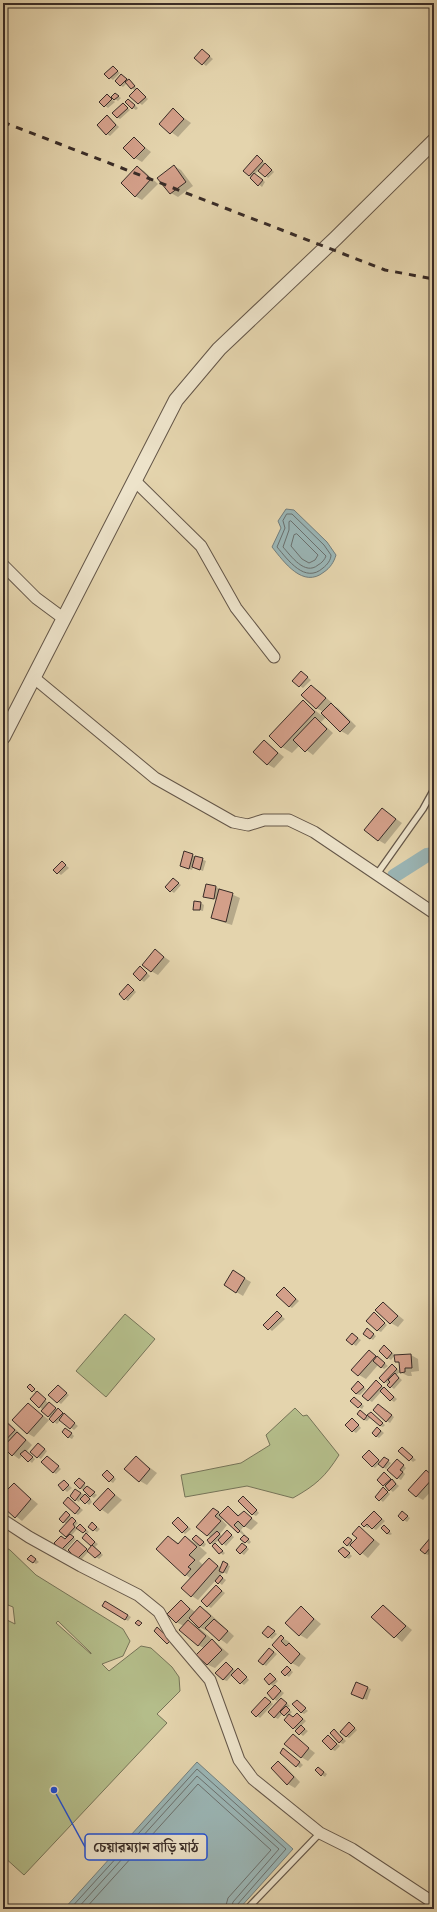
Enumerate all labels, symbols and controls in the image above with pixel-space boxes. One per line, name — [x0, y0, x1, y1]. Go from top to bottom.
callout: চেয়ারম্যান বাড়ি মাঠ — [85, 1834, 207, 1860]
text: চেয়ারম্যান বাড়ি মাঠ — [93, 1838, 200, 1856]

